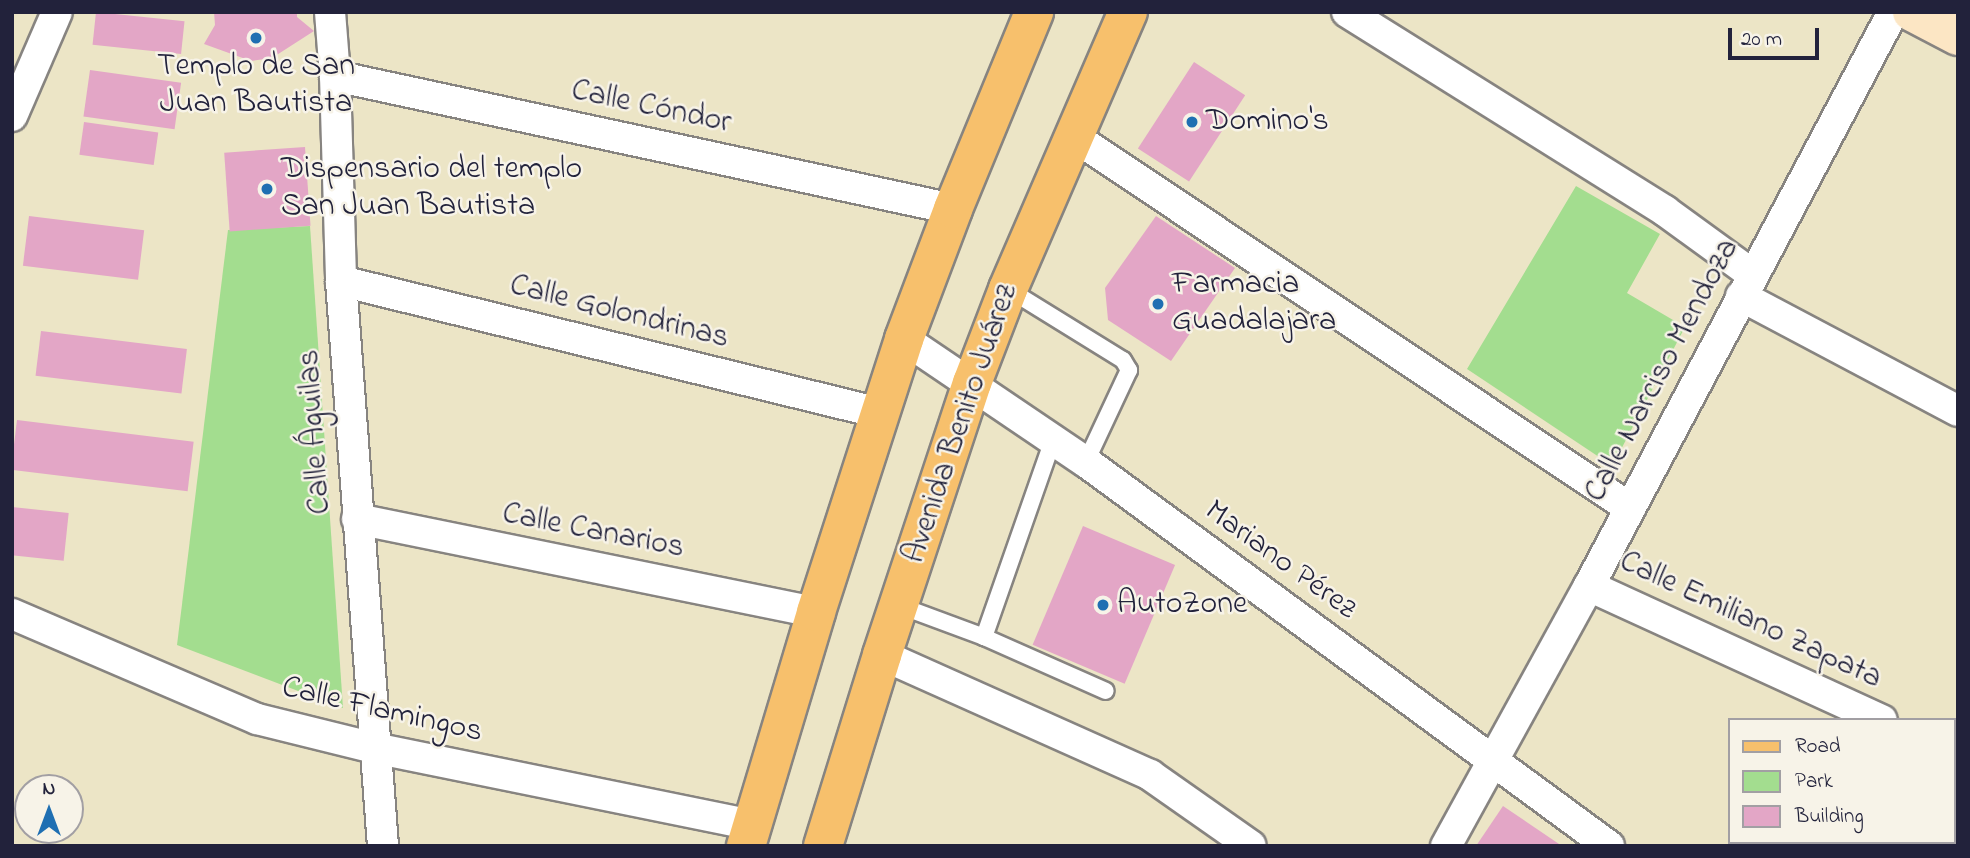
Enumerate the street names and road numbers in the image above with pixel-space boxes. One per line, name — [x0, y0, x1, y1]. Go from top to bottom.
street label: Calle Cóndor — [568, 72, 734, 144]
street label: Calle Narciso Mendoza — [1577, 233, 1749, 509]
street label: Calle Golondrinas — [505, 267, 733, 359]
street label: Avenida Benito Juárez — [896, 279, 1028, 569]
street label: Calle Águilas — [291, 348, 341, 516]
street label: Mariano Pérez — [1196, 493, 1364, 629]
street label: Calle Canarios — [499, 496, 687, 568]
street label: Calle Emiliano Zapata — [1613, 543, 1887, 699]
street label: Calle Flamingos — [278, 669, 486, 753]

